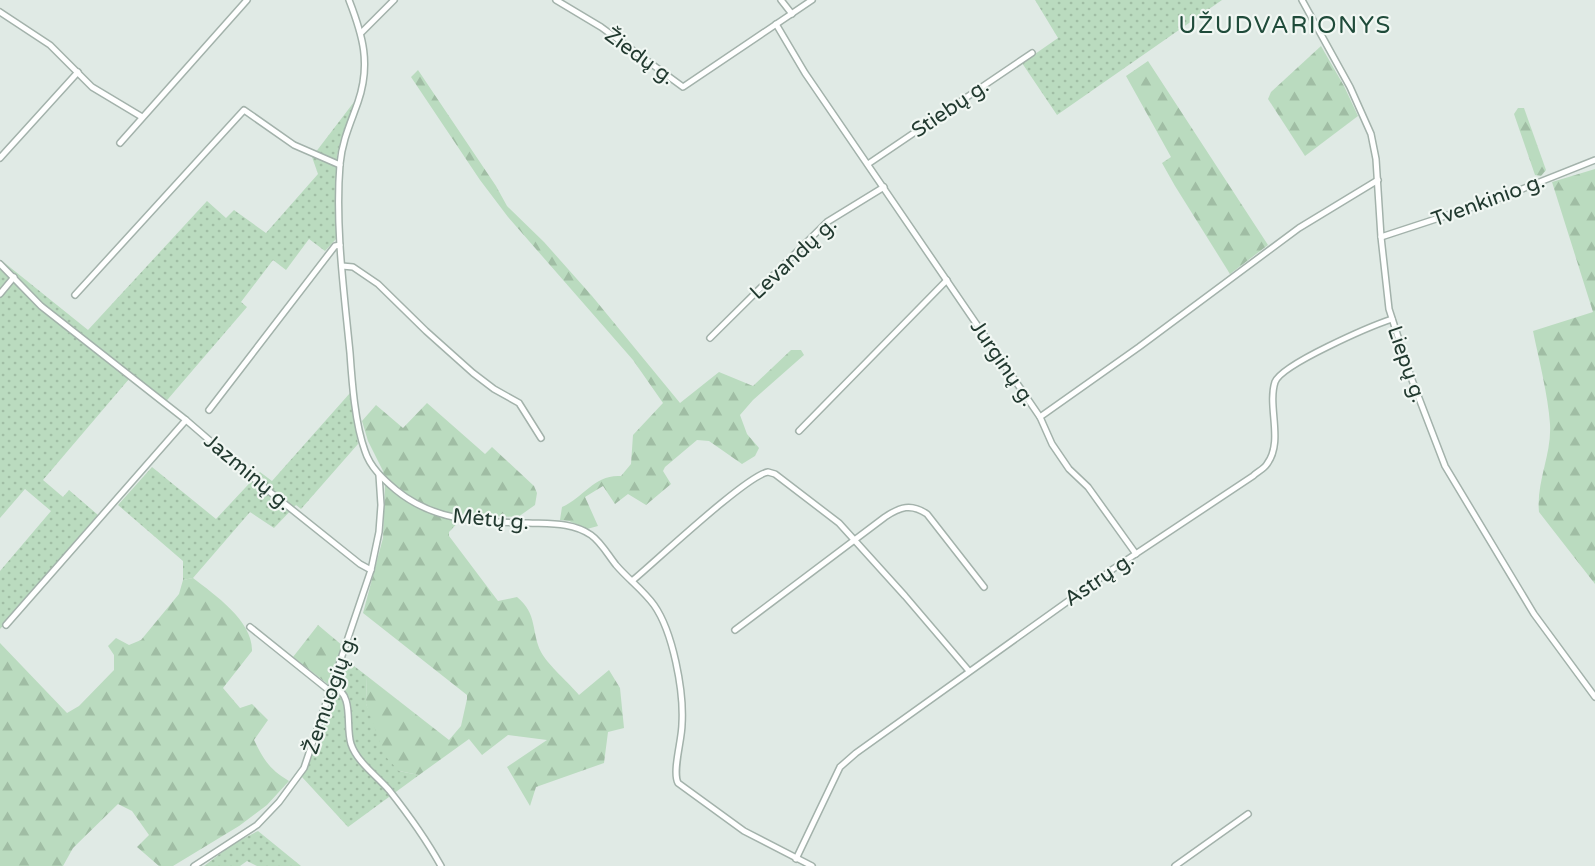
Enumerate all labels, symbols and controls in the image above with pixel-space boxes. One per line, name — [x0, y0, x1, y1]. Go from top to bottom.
district label: UŽUDVARIONYS — [1178, 11, 1392, 40]
street label: Žiedų g. — [600, 23, 680, 90]
street label: Stiebų g. — [907, 73, 994, 143]
street label: Tvenkinio g. — [1428, 168, 1548, 232]
street label: Levandų g. — [745, 212, 842, 305]
street label: Jurginų g. — [965, 315, 1040, 411]
street label: Liepų g. — [1382, 323, 1431, 406]
street label: Jazminų g. — [199, 429, 296, 516]
street label: Mėtų g. — [452, 504, 530, 535]
street label: Astrų g. — [1060, 547, 1139, 612]
street label: Žemuogių g. — [298, 631, 363, 758]

